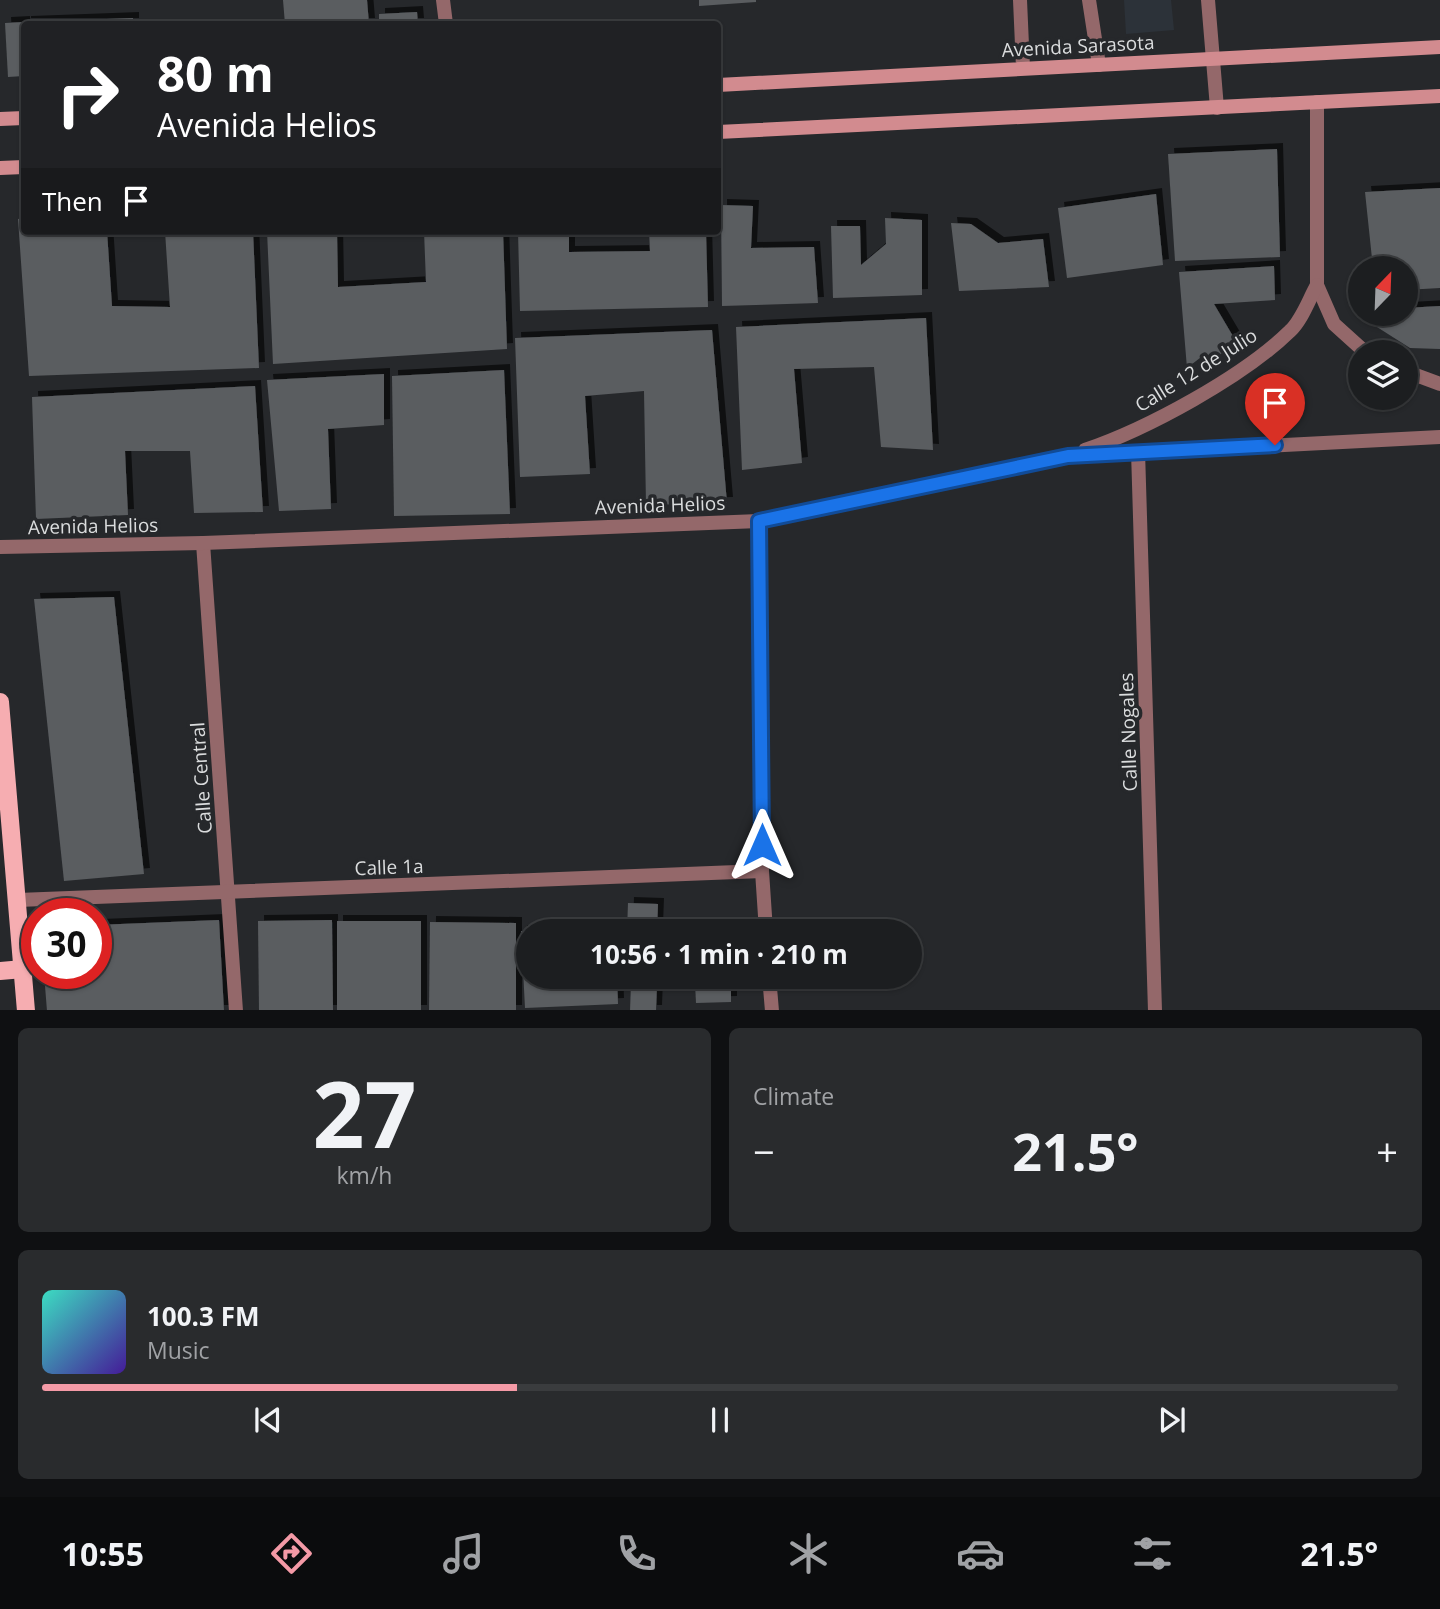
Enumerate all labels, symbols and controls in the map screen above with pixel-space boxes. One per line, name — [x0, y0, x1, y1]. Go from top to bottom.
street label: Avenida Sarasota — [1001, 29, 1155, 63]
text: 80 m — [157, 40, 274, 106]
icon: right — [42, 49, 133, 140]
text: Avenida Helios — [157, 103, 377, 146]
icon: arrive — [117, 182, 155, 220]
text: Then — [42, 183, 103, 219]
north arrow — [1348, 256, 1418, 326]
map controls — [1348, 256, 1418, 410]
street label: Calle 12 de Julio — [1130, 322, 1262, 418]
button: layers — [1348, 340, 1418, 410]
pin — [1245, 373, 1305, 445]
icon: arrive — [1256, 384, 1294, 422]
street label: Avenida Helios — [594, 490, 726, 520]
street label: Avenida Helios — [28, 512, 158, 540]
street label: Calle Nogales — [1113, 672, 1143, 792]
street label: Calle Central — [184, 721, 218, 835]
position arrow — [725, 808, 799, 882]
street label: Calle 1a — [354, 853, 424, 881]
speed limit sign: 30 — [21, 898, 112, 989]
text: 10:56 · 1 min · 210 m — [590, 936, 848, 972]
text: 27 — [312, 1051, 417, 1175]
text: Climate — [753, 1080, 834, 1112]
text: 21.5° — [1012, 1115, 1139, 1186]
text: − — [753, 1125, 775, 1177]
text: + — [1376, 1125, 1398, 1177]
text: km/h — [337, 1159, 392, 1191]
text: 100.3 FM — [147, 1298, 259, 1334]
text: Music — [147, 1334, 210, 1366]
icon: previous — [249, 1401, 287, 1439]
icon: pause — [701, 1401, 739, 1439]
icon: next — [1153, 1401, 1191, 1439]
icon: directions — [267, 1529, 316, 1578]
icon: music — [439, 1529, 488, 1578]
icon: phone — [612, 1529, 661, 1578]
icon: climate — [784, 1529, 833, 1578]
icon: car — [956, 1529, 1005, 1578]
icon: filters — [1128, 1529, 1177, 1578]
text: 10:55 — [62, 1532, 144, 1575]
text: 21.5° — [1301, 1532, 1378, 1575]

